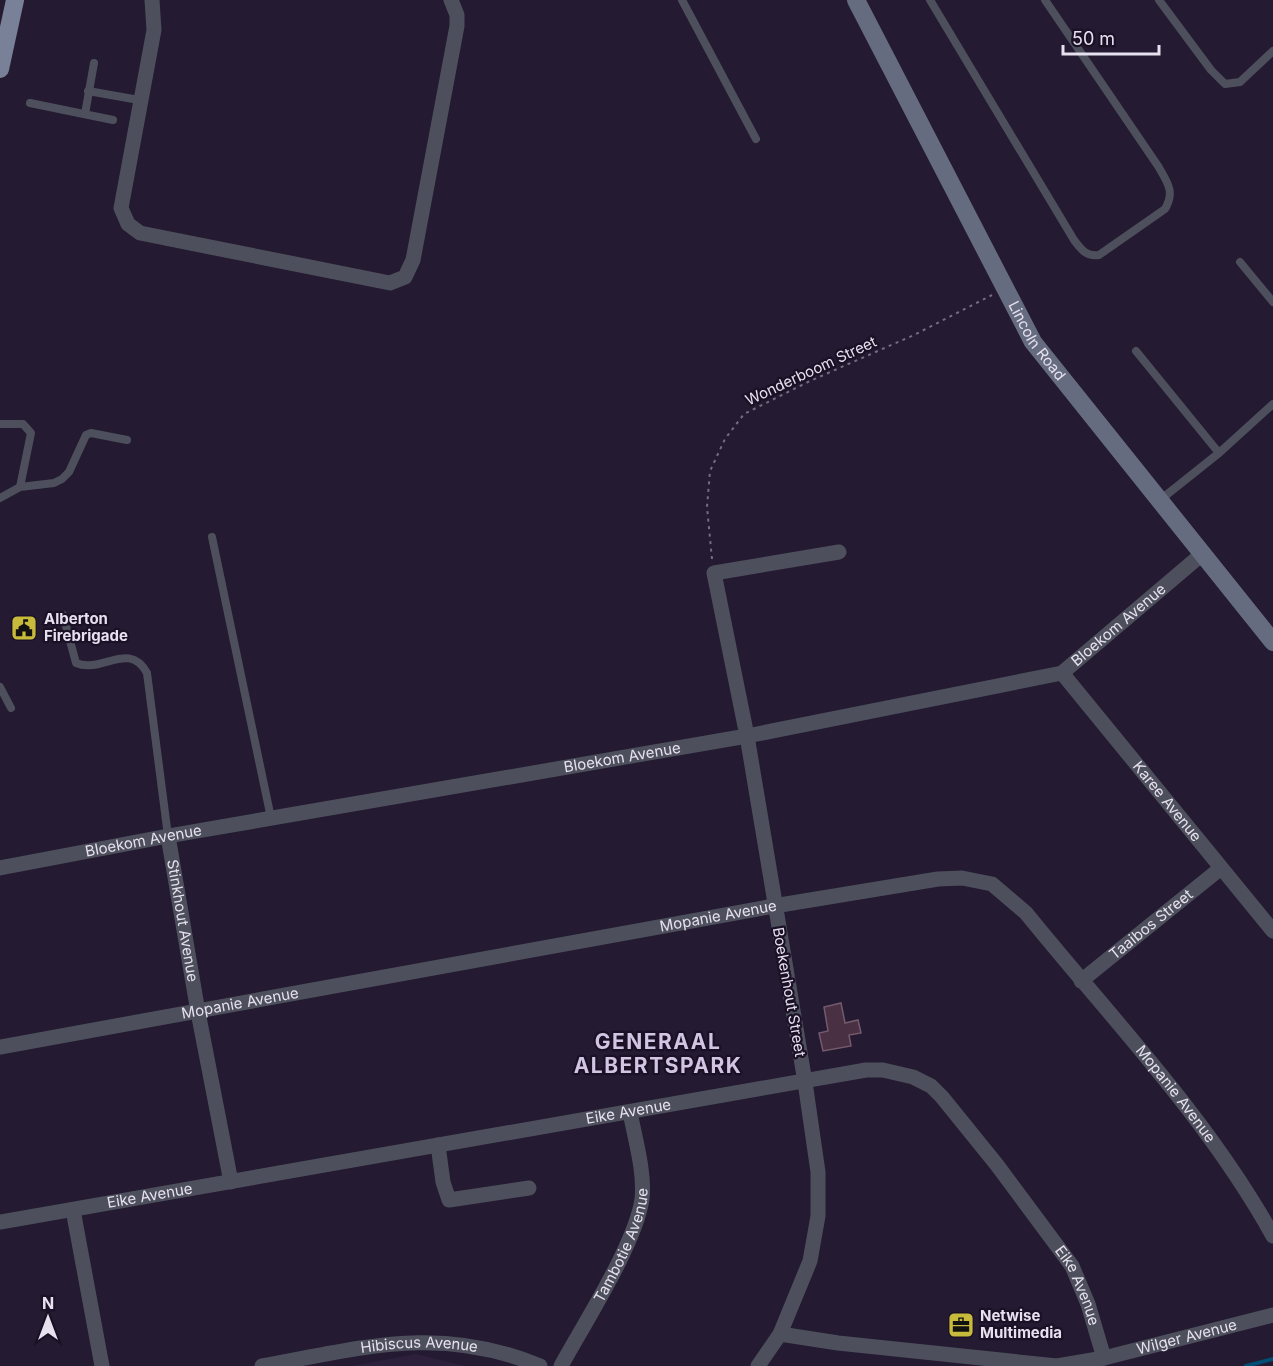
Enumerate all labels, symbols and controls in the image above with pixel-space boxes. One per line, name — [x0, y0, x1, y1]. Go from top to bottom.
scale bar — [1063, 18, 1159, 56]
text: 50 m — [1072, 28, 1115, 49]
street label: Lincoln Road — [1004, 298, 1070, 384]
street label: Wonderboom Street — [742, 332, 879, 409]
street label: Bloekom Avenue — [1067, 579, 1169, 670]
place label: Alberton Firebrigade — [44, 609, 128, 645]
public building icon: Alberton Firebrigade — [9, 613, 39, 643]
street label: Bloekom Avenue — [562, 738, 682, 776]
street label: Karee Avenue — [1129, 757, 1206, 845]
street label: Bloekom Avenue — [83, 820, 203, 861]
street label: Stinkhout Avenue — [163, 858, 203, 983]
street label: Taaibos Street — [1105, 885, 1196, 963]
street label: Mopanie Avenue — [658, 896, 778, 936]
street label: Boekenhout Street — [769, 926, 810, 1058]
street label: Mopanie Avenue — [180, 983, 300, 1023]
district label: GENERAAL ALBERTSPARK — [574, 1029, 742, 1078]
street label: Mopanie Avenue — [1132, 1041, 1220, 1146]
street label: Eike Avenue — [584, 1094, 672, 1128]
street label: Eike Avenue — [105, 1178, 194, 1212]
street label: Tambotie Avenue — [589, 1188, 652, 1306]
street label: Eike Avenue — [1051, 1241, 1104, 1328]
north arrow — [18, 1288, 78, 1348]
text: N — [42, 1293, 54, 1313]
place label: Netwise Multimedia — [980, 1306, 1062, 1342]
office icon: Netwise Multimedia — [946, 1310, 976, 1340]
street label: Wilger Avenue — [1135, 1315, 1239, 1358]
street label: Hibiscus Avenue — [359, 1333, 479, 1357]

